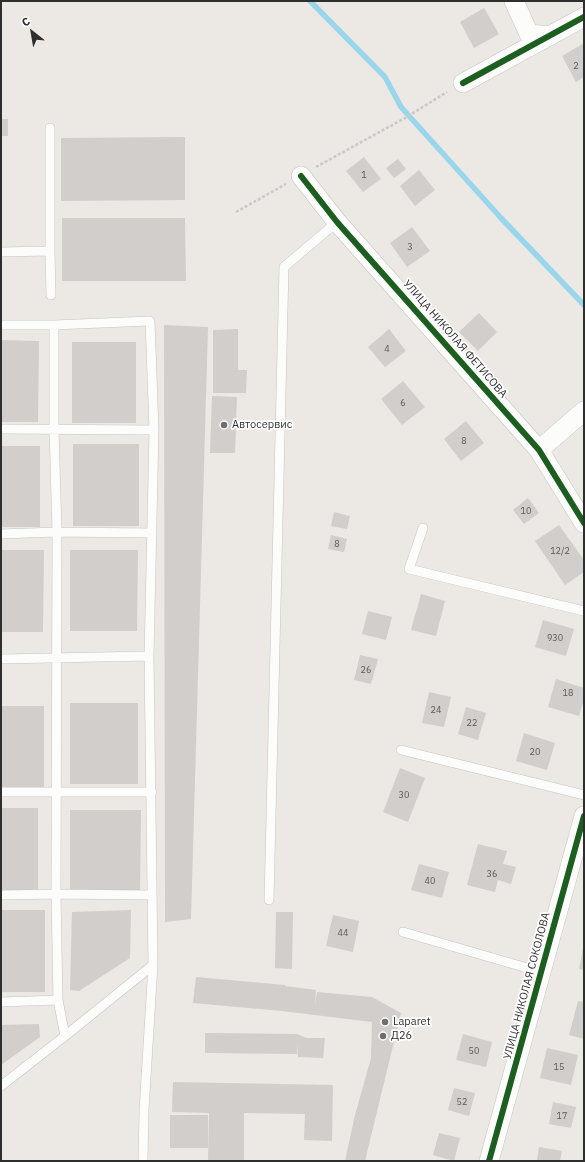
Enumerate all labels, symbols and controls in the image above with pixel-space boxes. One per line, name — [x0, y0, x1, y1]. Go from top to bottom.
north arrow — [12, 12, 52, 52]
text: С — [19, 14, 32, 30]
house number: 2 — [573, 61, 579, 71]
house number: 1 — [361, 170, 367, 180]
house number: 3 — [407, 242, 413, 252]
street label: УЛИЦА НИКОЛАЯ ФЕТИСОВА — [400, 277, 510, 401]
house number: 4 — [384, 344, 390, 354]
house number: 6 — [400, 398, 406, 408]
place label: Автосервис — [232, 418, 292, 432]
marker: Автосервис — [219, 420, 229, 430]
house number: 8 — [461, 436, 467, 446]
house number: 10 — [521, 506, 531, 516]
house number: 8 — [334, 539, 340, 549]
house number: 12/2 — [550, 546, 570, 556]
house number: 930 — [547, 633, 563, 643]
house number: 26 — [361, 665, 371, 675]
house number: 18 — [563, 688, 573, 698]
house number: 24 — [431, 705, 441, 715]
house number: 22 — [467, 718, 477, 728]
house number: 20 — [530, 747, 540, 757]
house number: 30 — [399, 790, 409, 800]
house number: 36 — [487, 869, 497, 879]
house number: 40 — [425, 876, 435, 886]
street label: УЛИЦА НИКОЛАЯ СОКОЛОВА — [501, 911, 553, 1061]
house number: 44 — [338, 928, 348, 938]
place label: Laparet — [393, 1015, 431, 1029]
marker: Laparet — [380, 1017, 390, 1027]
place label: Д26 — [391, 1029, 412, 1043]
marker: Д26 — [378, 1031, 388, 1041]
house number: 50 — [469, 1046, 479, 1056]
house number: 15 — [554, 1062, 564, 1072]
house number: 52 — [457, 1097, 467, 1107]
house number: 17 — [557, 1111, 567, 1121]

